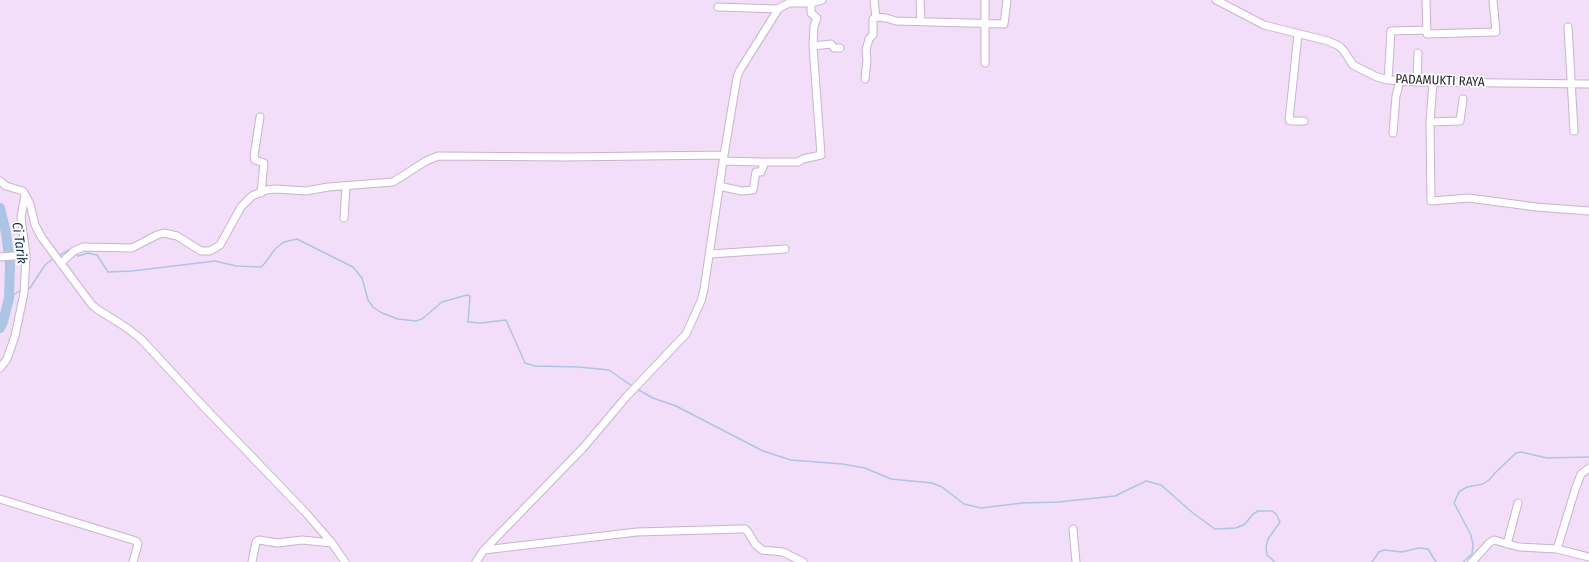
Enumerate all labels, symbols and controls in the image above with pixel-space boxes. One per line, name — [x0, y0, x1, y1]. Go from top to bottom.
street label: PADAMUKTI RAYA — [1395, 72, 1485, 90]
water label: Ci Tarik — [8, 221, 30, 265]

